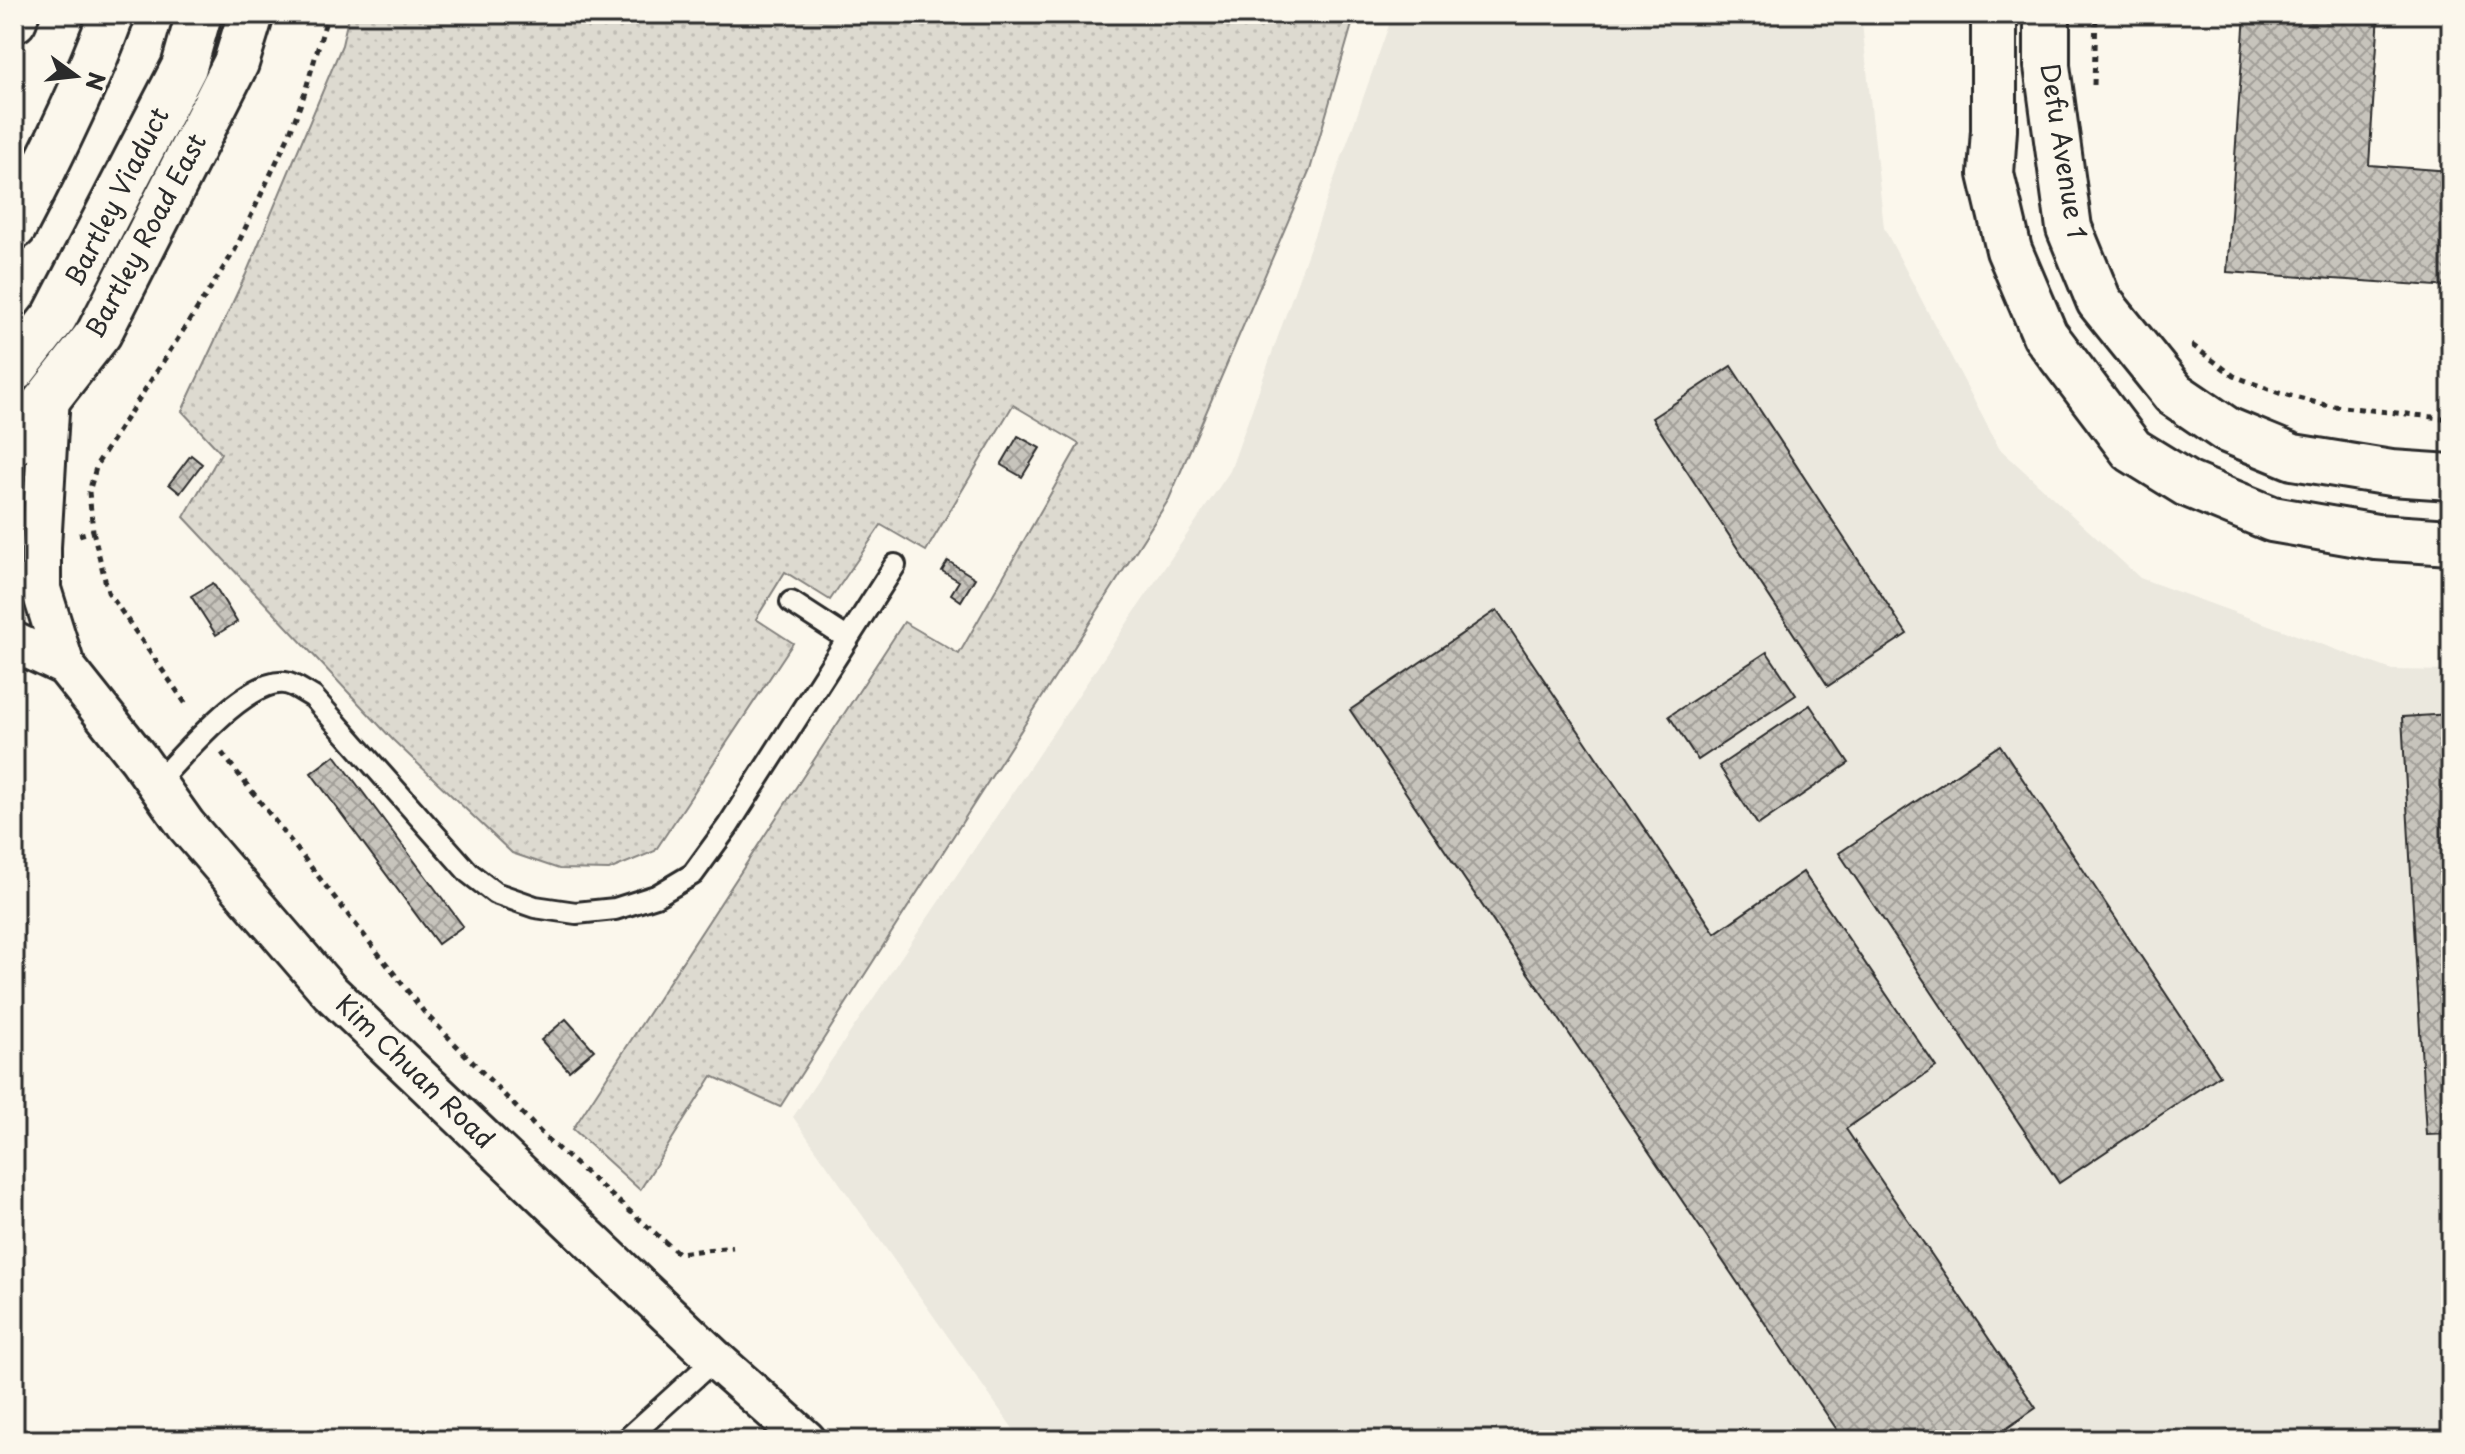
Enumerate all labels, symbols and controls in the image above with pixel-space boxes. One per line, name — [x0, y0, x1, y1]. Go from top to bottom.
north arrow — [36, 36, 116, 116]
street label: Defu Avenue 1 — [2031, 60, 2098, 241]
text: N — [79, 69, 115, 94]
street label: Bartley Viaduct — [54, 100, 178, 293]
street label: Bartley Road East — [74, 126, 215, 345]
street label: Kim Chuan Road — [328, 985, 504, 1157]

